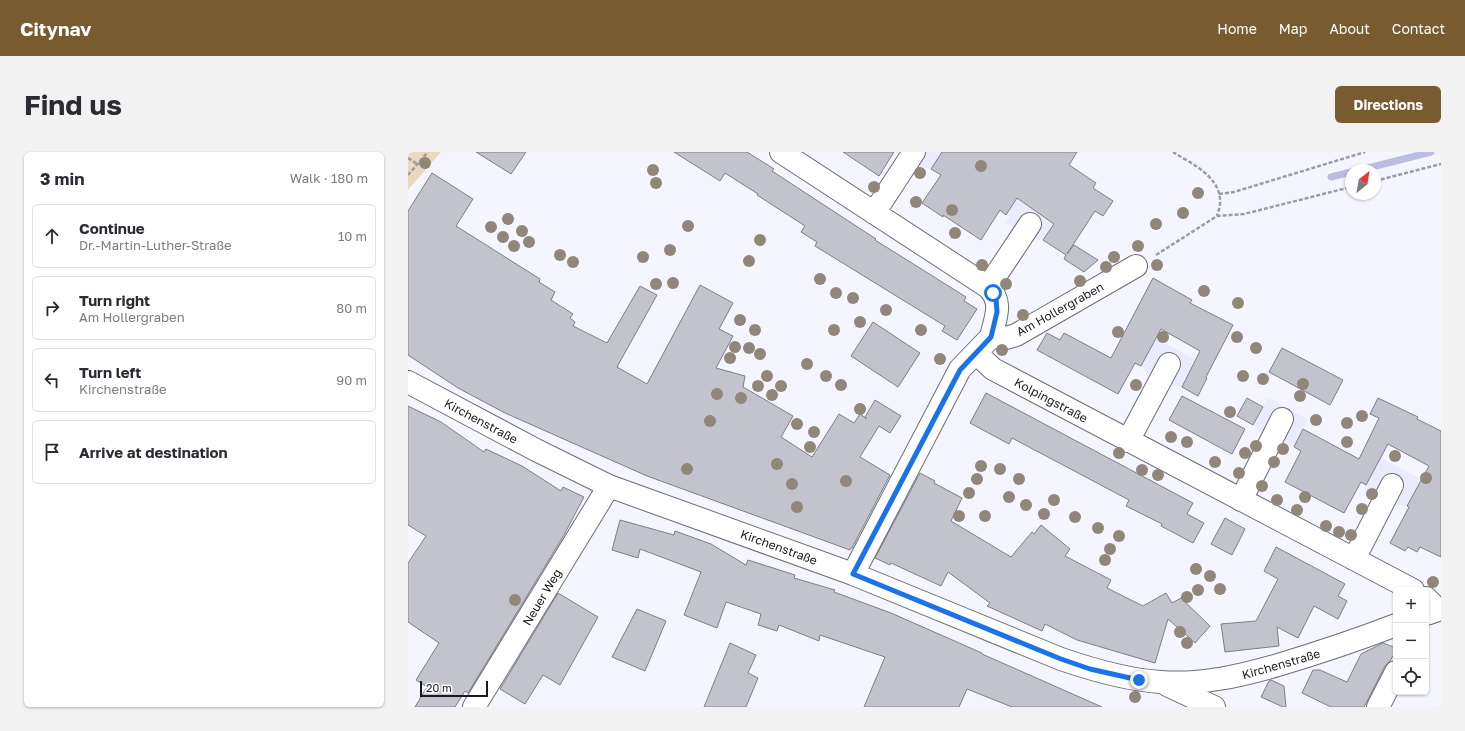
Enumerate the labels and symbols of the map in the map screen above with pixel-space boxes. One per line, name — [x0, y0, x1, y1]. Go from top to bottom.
north arrow — [1345, 164, 1381, 200]
street label: Am Hollergraben — [1014, 279, 1106, 339]
route start — [984, 284, 1002, 302]
street label: Kolpingstraße — [1012, 374, 1090, 426]
street label: Kirchenstraße — [442, 395, 520, 447]
street label: Kirchenstraße — [738, 526, 820, 568]
street label: Neuer Weg — [519, 566, 565, 628]
street label: Kirchenstraße — [1240, 646, 1322, 682]
route end — [1130, 671, 1148, 689]
scale bar — [420, 679, 488, 698]

